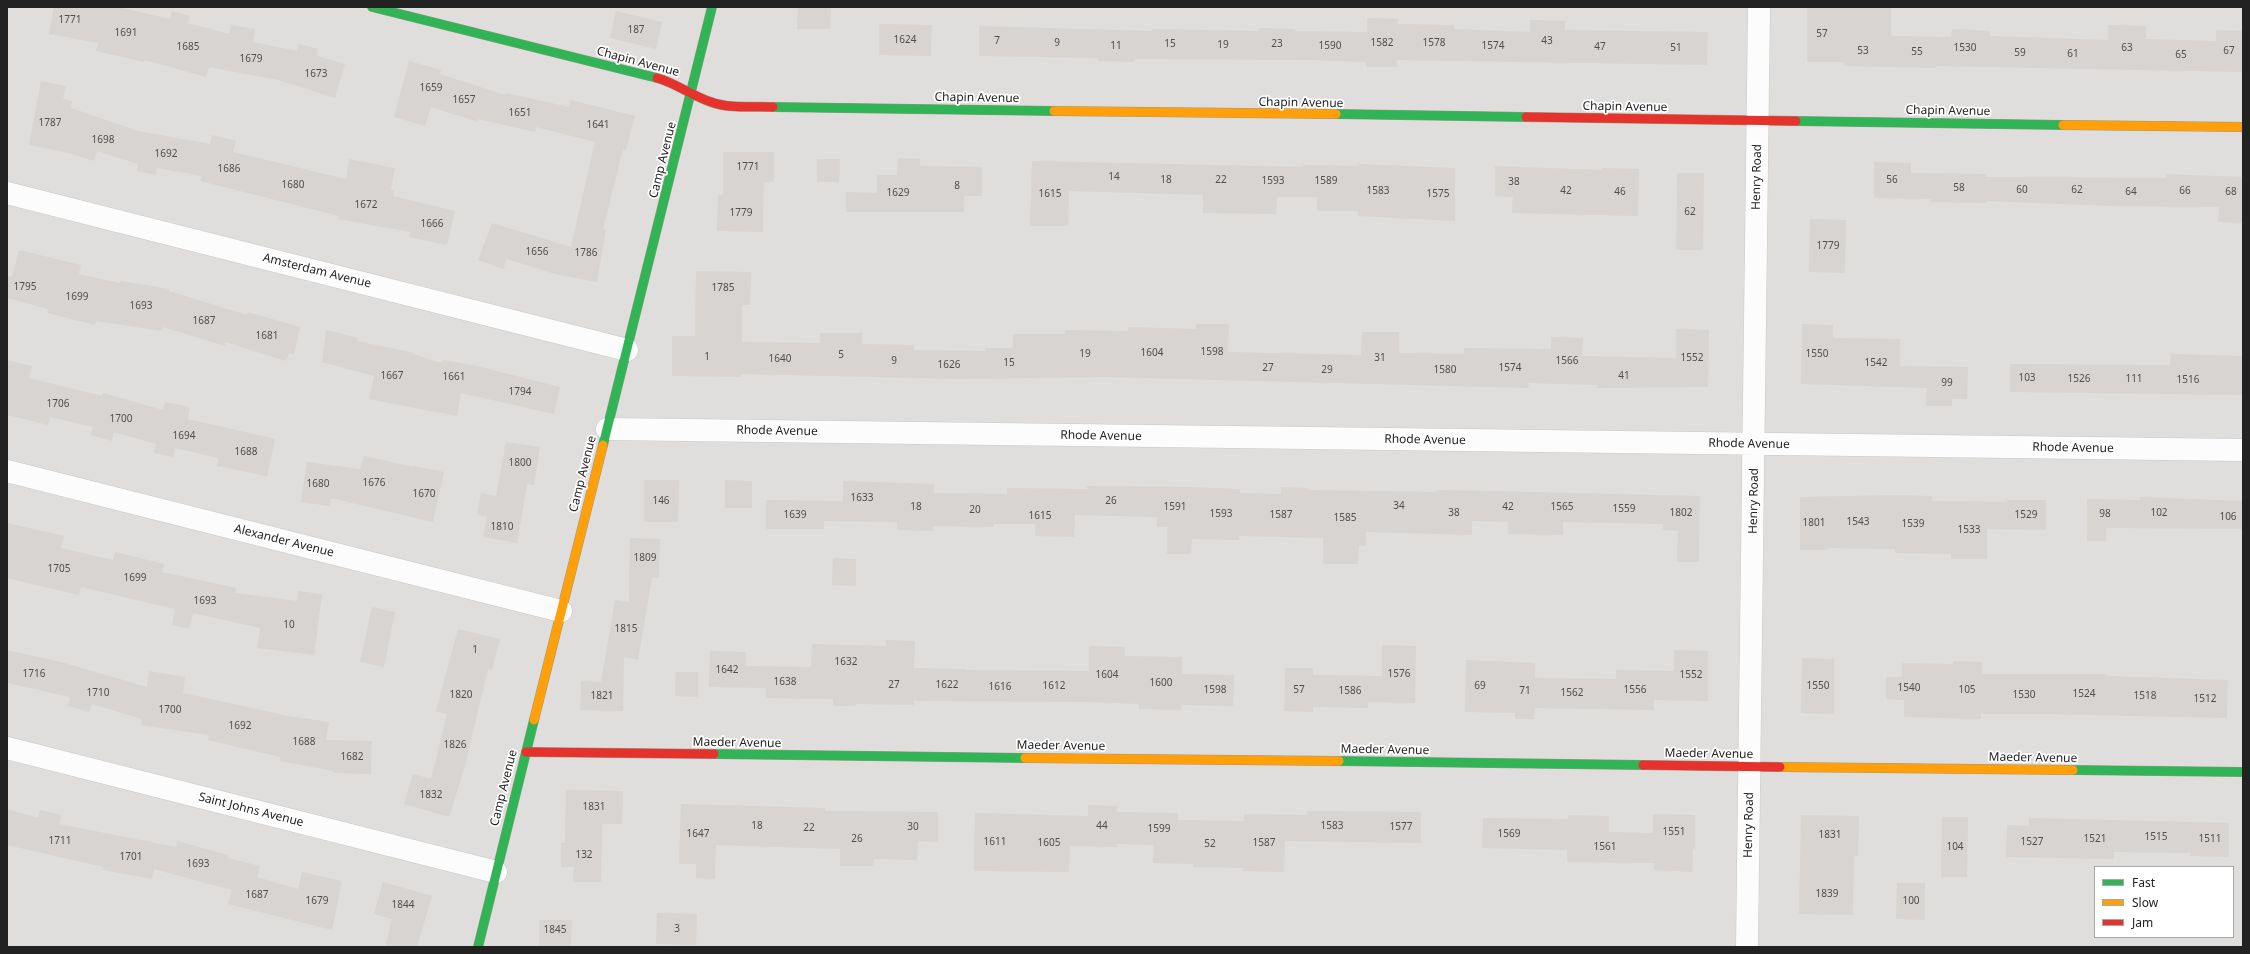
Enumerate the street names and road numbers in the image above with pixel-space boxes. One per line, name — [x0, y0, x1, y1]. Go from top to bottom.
street label: Chapin Avenue — [595, 44, 681, 80]
street label: Chapin Avenue — [934, 90, 1020, 106]
street label: Chapin Avenue — [1258, 95, 1344, 111]
street label: Chapin Avenue — [1582, 99, 1668, 115]
street label: Chapin Avenue — [1905, 103, 1991, 119]
street label: Camp Avenue — [647, 120, 679, 200]
street label: Henry Road — [1749, 144, 1765, 210]
street label: Amsterdam Avenue — [261, 251, 373, 291]
street label: Rhode Avenue — [736, 423, 818, 439]
street label: Rhode Avenue — [1060, 428, 1142, 444]
street label: Rhode Avenue — [1384, 432, 1466, 448]
street label: Camp Avenue — [567, 434, 599, 514]
street label: Rhode Avenue — [1708, 436, 1790, 452]
street label: Rhode Avenue — [2032, 440, 2114, 456]
street label: Henry Road — [1746, 468, 1762, 534]
street label: Alexander Avenue — [233, 522, 335, 560]
street label: Maeder Avenue — [693, 735, 781, 751]
street label: Maeder Avenue — [1017, 738, 1105, 754]
street label: Maeder Avenue — [1341, 742, 1429, 758]
street label: Maeder Avenue — [1665, 746, 1753, 762]
street label: Camp Avenue — [488, 748, 520, 828]
street label: Maeder Avenue — [1989, 750, 2077, 766]
street label: Saint Johns Avenue — [197, 790, 305, 830]
street label: Henry Road — [1741, 792, 1757, 858]

